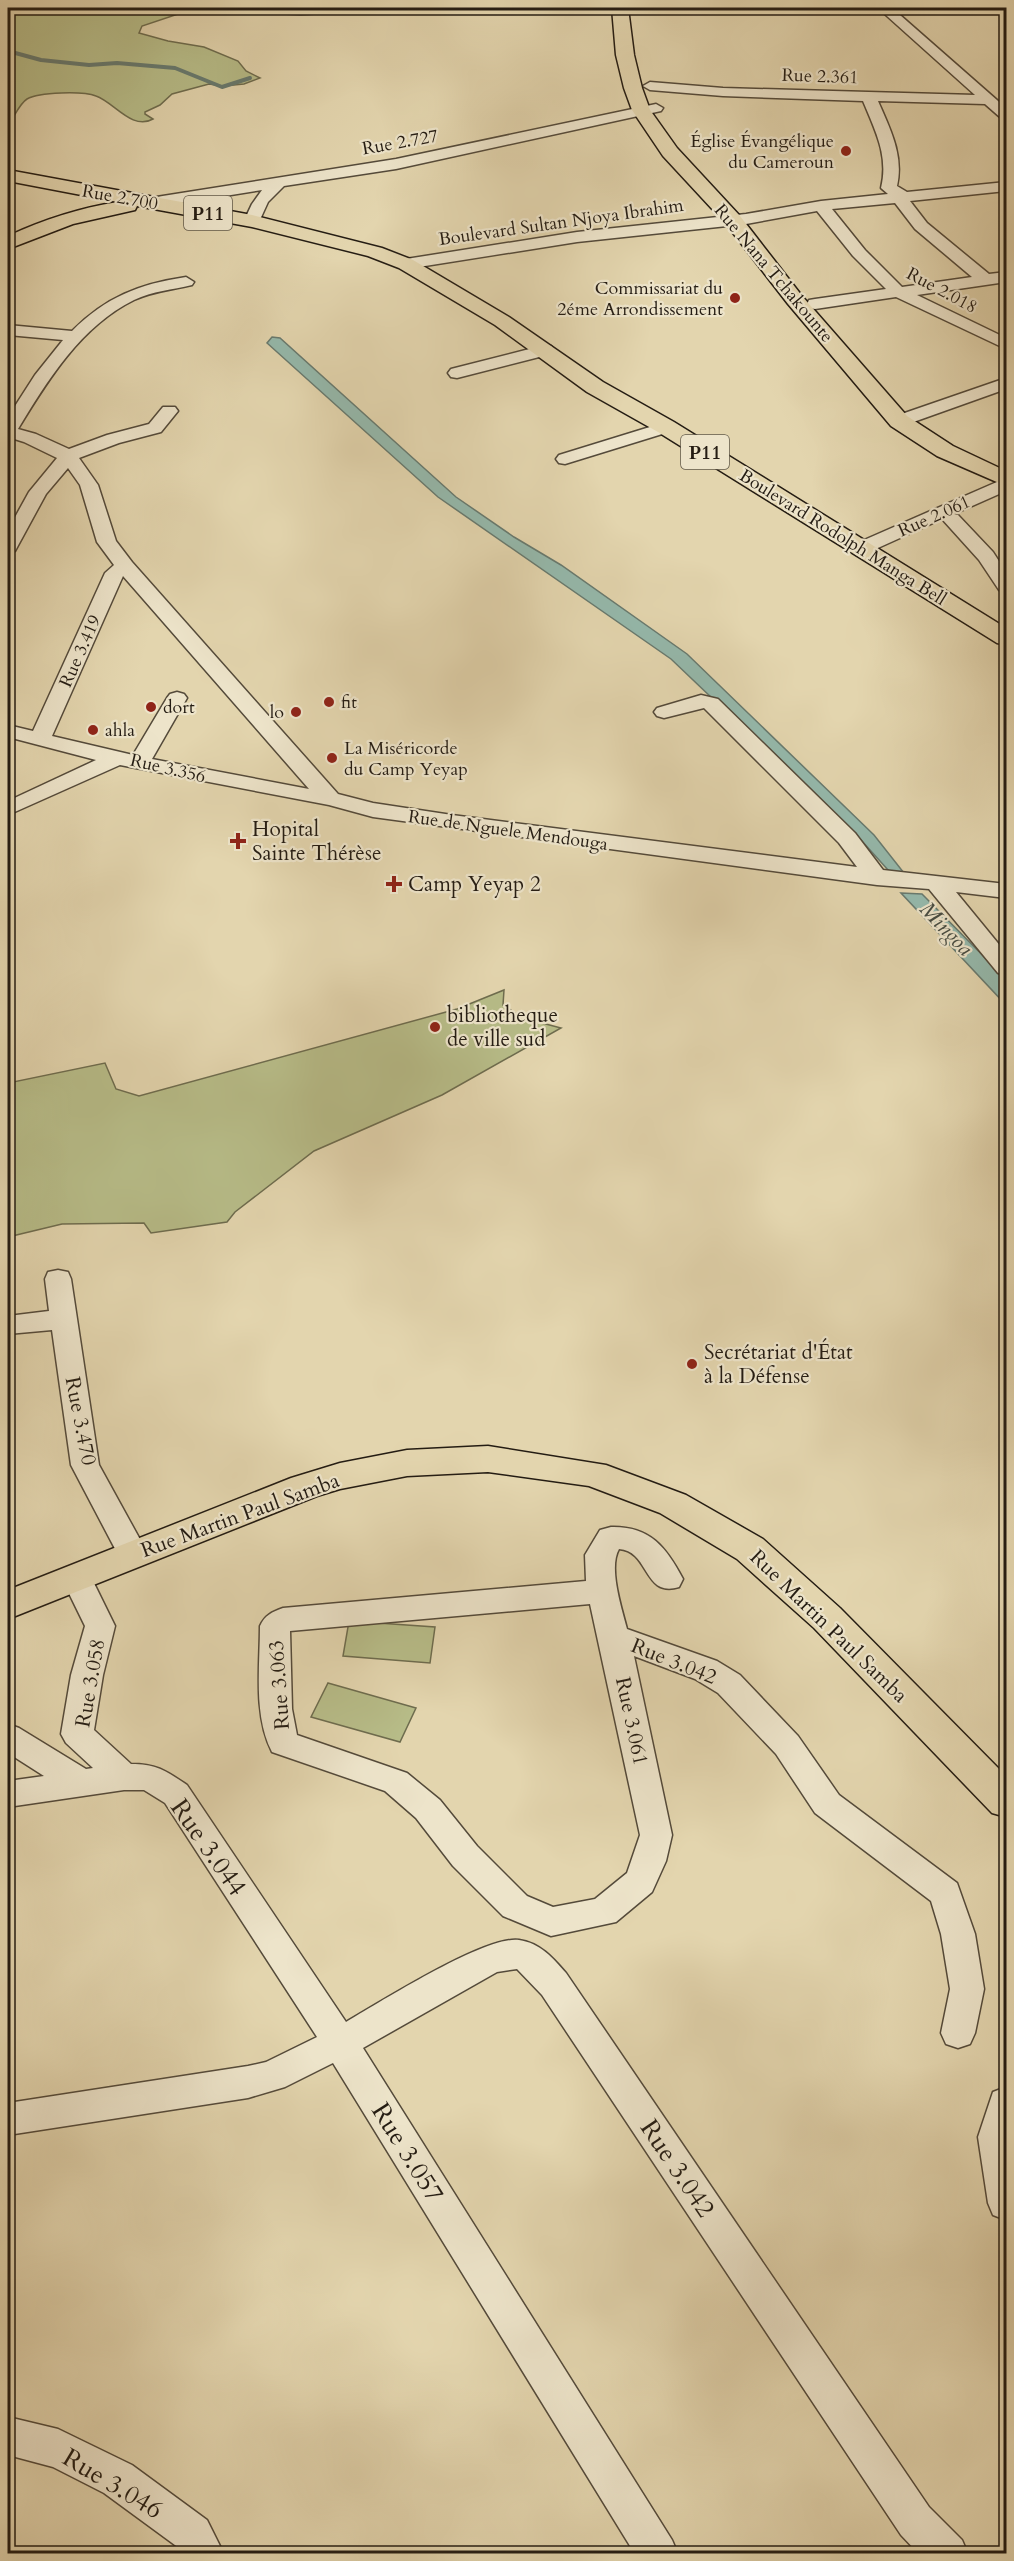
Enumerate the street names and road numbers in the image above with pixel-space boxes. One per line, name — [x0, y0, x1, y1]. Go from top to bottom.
street label: Rue 2.361 — [781, 63, 859, 90]
street label: Rue 2.727 — [360, 124, 440, 161]
street label: Rue 2.700 — [80, 179, 160, 216]
street label: Boulevard Sultan Njoya Ibrahim — [437, 193, 686, 252]
road number: P11 — [184, 196, 232, 230]
street label: Rue Nana Tchakounte — [708, 199, 839, 348]
street label: Rue 2.018 — [902, 261, 982, 320]
road number: P11 — [681, 435, 729, 469]
street label: Boulevard Rodolph Manga Bell — [734, 463, 952, 612]
street label: Rue 2.061 — [894, 489, 974, 543]
street label: Rue 3.419 — [53, 611, 107, 691]
street label: Rue 3.356 — [128, 748, 208, 789]
street label: Rue de Nguele Mendouga — [406, 804, 610, 857]
street label: Rue 3.470 — [58, 1374, 103, 1468]
street label: Rue Martin Paul Samba — [137, 1466, 344, 1565]
street label: Rue Martin Paul Samba — [743, 1543, 914, 1710]
street label: Rue 3.042 — [627, 1631, 721, 1692]
street label: Rue 3.058 — [68, 1636, 113, 1730]
street label: Rue 3.063 — [262, 1639, 297, 1731]
street label: Rue 3.061 — [608, 1674, 655, 1768]
street label: Rue 3.044 — [162, 1792, 255, 1903]
street label: Rue 3.057 — [363, 2096, 452, 2209]
street label: Rue 3.042 — [632, 2113, 723, 2224]
street label: Rue 3.046 — [56, 2440, 169, 2527]

